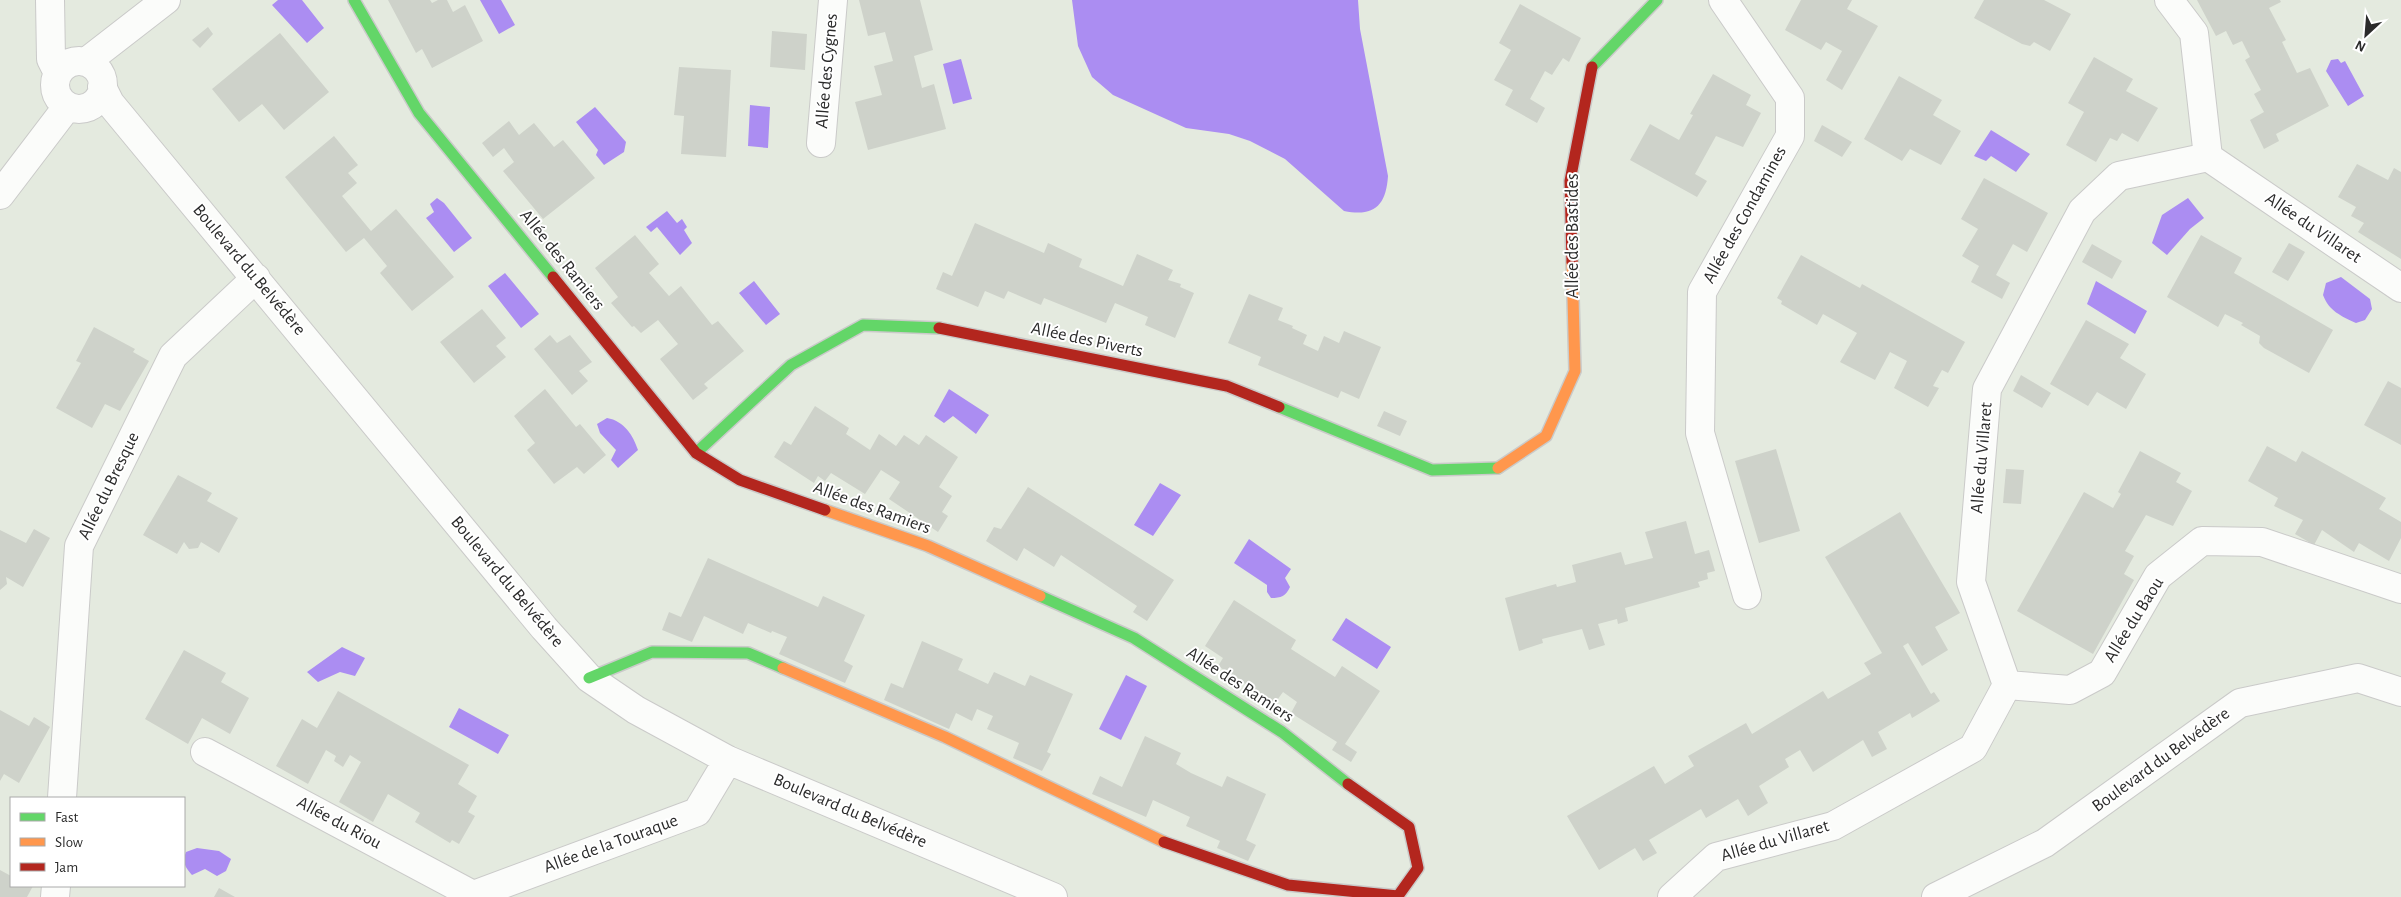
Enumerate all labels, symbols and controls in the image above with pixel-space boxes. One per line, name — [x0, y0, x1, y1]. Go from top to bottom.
north arrow — [2341, 10, 2391, 60]
street label: Allée des Cygnes — [813, 13, 841, 129]
text: N — [2353, 37, 2368, 54]
street label: Allée des Condamines — [1700, 143, 1790, 287]
street label: Allée des Bastides — [1564, 173, 1582, 299]
street label: Allée du Villaret — [2262, 189, 2365, 267]
street label: Boulevard du Belvédère — [189, 201, 309, 339]
street label: Allée des Ramiers — [516, 206, 608, 314]
street label: Allée des Piverts — [1030, 319, 1144, 361]
street label: Allée du Villaret — [1968, 401, 1996, 514]
street label: Allée du Bresque — [75, 429, 143, 543]
street label: Allée des Ramiers — [811, 478, 933, 538]
street label: Boulevard du Belvédère — [447, 513, 567, 651]
street label: Allée du Baou — [2101, 574, 2167, 666]
street label: Allée des Ramiers — [1183, 644, 1297, 726]
street label: Boulevard du Belvédère — [2089, 704, 2233, 816]
street label: Boulevard du Belvédère — [771, 771, 929, 851]
street label: Allée du Riou — [294, 793, 384, 853]
legend — [10, 797, 185, 887]
text: Fast — [55, 810, 79, 825]
street label: Allée de la Touraque — [542, 811, 680, 877]
street label: Allée du Villaret — [1719, 817, 1831, 865]
text: Slow — [55, 835, 83, 850]
text: Jam — [55, 860, 78, 875]

